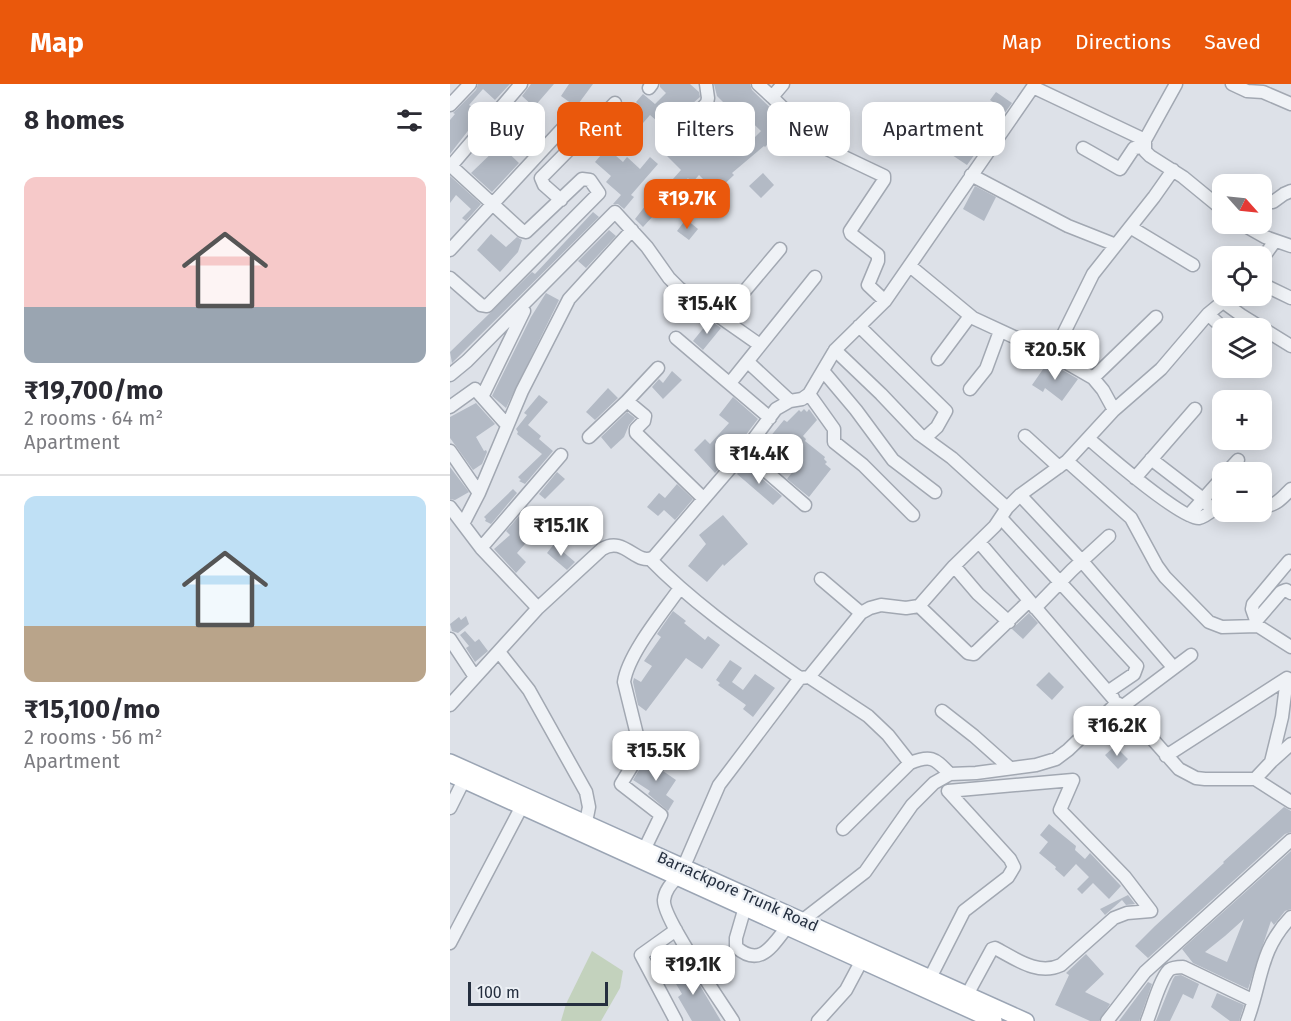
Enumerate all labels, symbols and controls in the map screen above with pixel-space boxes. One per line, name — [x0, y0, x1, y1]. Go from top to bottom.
text: Map — [30, 26, 84, 59]
text: Map — [1002, 29, 1042, 55]
text: Directions — [1075, 29, 1171, 55]
text: Saved — [1204, 29, 1261, 55]
chip: Buy — [468, 102, 545, 156]
chip: Rent — [557, 102, 643, 156]
chip: Filters — [655, 102, 755, 156]
chip: New — [767, 102, 850, 156]
chip: Apartment — [862, 102, 1005, 156]
icon: filters — [393, 104, 426, 137]
text: 8 homes — [24, 105, 124, 136]
north arrow — [1212, 174, 1272, 234]
map controls — [1212, 174, 1272, 522]
pin: ₹19.7K — [638, 179, 736, 230]
text: ₹19.7K — [658, 186, 716, 210]
icon: home — [171, 216, 279, 324]
button: locate — [1212, 246, 1272, 306]
pin: ₹15.4K — [658, 284, 756, 335]
text: ₹15.4K — [677, 291, 737, 315]
button: layers — [1212, 318, 1272, 378]
pin: ₹20.5K — [1006, 330, 1104, 381]
text: ₹20.5K — [1024, 337, 1086, 361]
text: ₹19,700/mo — [24, 375, 163, 406]
button: + — [1212, 390, 1272, 450]
text: 2 rooms · 64 m² — [24, 406, 163, 430]
text: Apartment — [24, 430, 120, 454]
pin: ₹14.4K — [710, 434, 808, 485]
text: ₹14.4K — [729, 441, 789, 465]
button: − — [1212, 462, 1272, 522]
pin: ₹15.1K — [512, 506, 610, 557]
text: ₹15.1K — [533, 513, 589, 537]
icon: home — [171, 535, 279, 643]
text: ₹15,100/mo — [24, 694, 160, 725]
pin: ₹16.2K — [1068, 706, 1166, 757]
text: ₹16.2K — [1087, 713, 1147, 737]
text: 2 rooms · 56 m² — [24, 725, 163, 749]
pin: ₹15.5K — [607, 731, 705, 782]
text: ₹15.5K — [626, 738, 686, 762]
text: Apartment — [24, 749, 120, 773]
street label: Barrackpore Trunk Road — [654, 847, 821, 936]
pin: ₹19.1K — [644, 945, 742, 996]
text: ₹19.1K — [665, 952, 721, 976]
scale bar — [468, 979, 608, 1006]
text: 100 m — [477, 983, 520, 1002]

